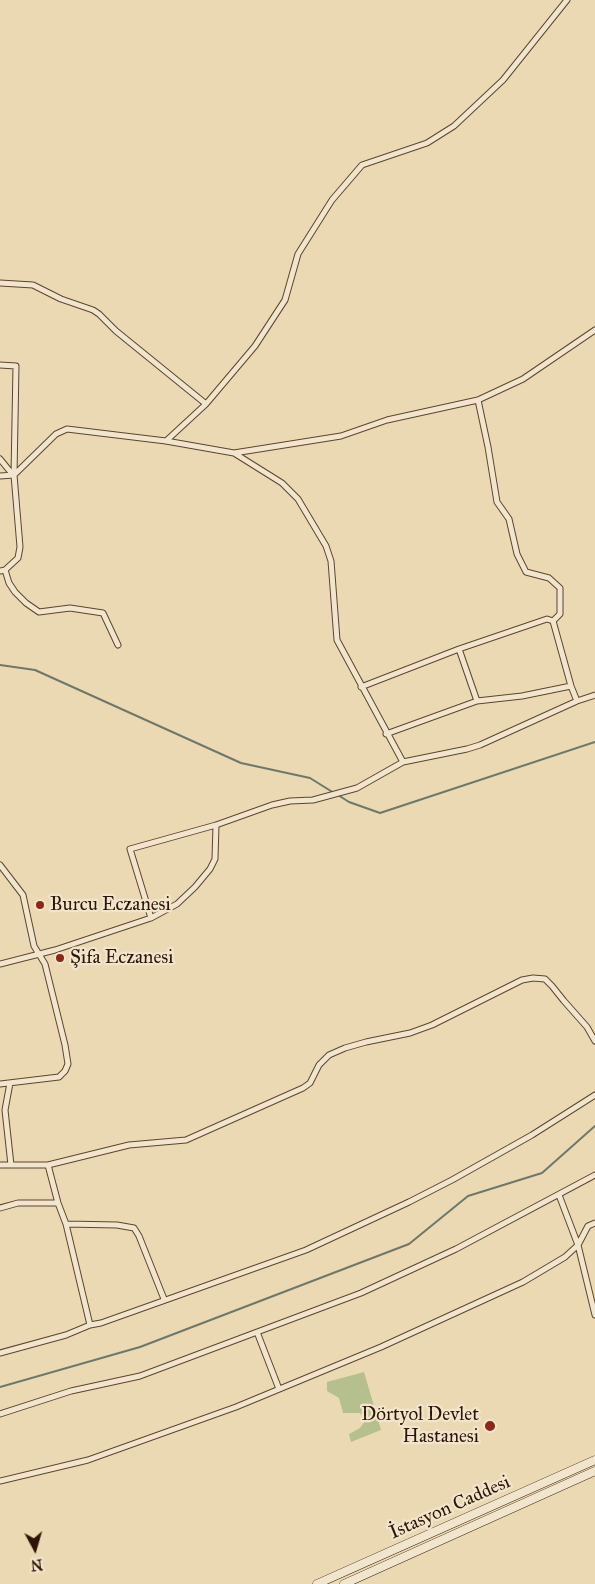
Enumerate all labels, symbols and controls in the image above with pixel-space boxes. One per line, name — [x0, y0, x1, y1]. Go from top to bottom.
place label: Burcu Eczanesi — [50, 894, 171, 916]
marker: Burcu Eczanesi — [34, 899, 46, 911]
place label: Şifa Eczanesi — [70, 947, 173, 969]
marker: Şifa Eczanesi — [54, 952, 66, 964]
place label: Dörtyol Devlet Hastanesi — [361, 1404, 479, 1448]
marker: Dörtyol Devlet Hastanesi — [483, 1419, 497, 1433]
street label: İstasyon Caddesi — [386, 1471, 514, 1545]
north arrow — [10, 1524, 60, 1574]
text: N — [30, 1555, 43, 1573]

